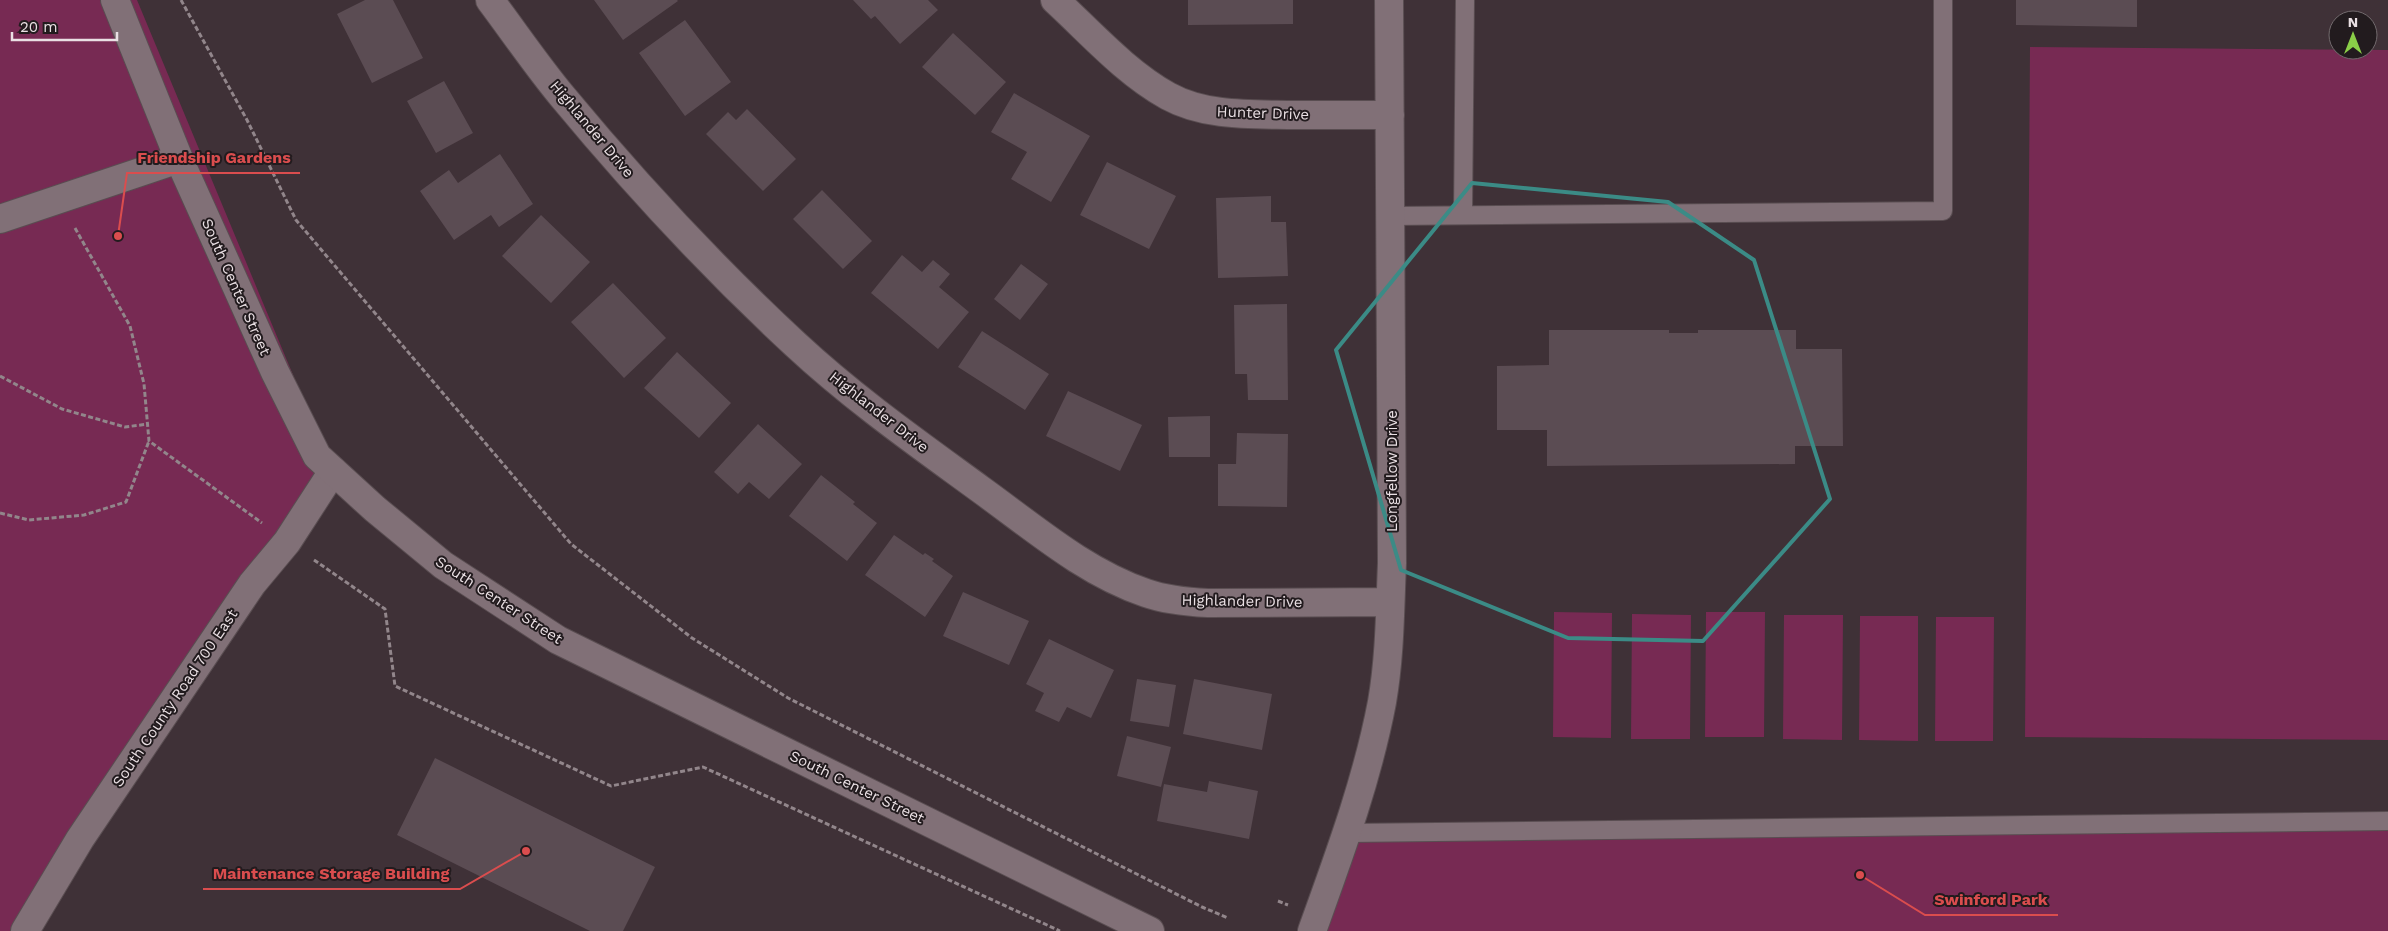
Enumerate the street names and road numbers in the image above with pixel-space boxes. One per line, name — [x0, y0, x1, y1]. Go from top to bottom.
street label: Highlander Drive — [546, 77, 638, 181]
street label: Hunter Drive — [1216, 102, 1310, 124]
street label: South Center Street — [198, 216, 275, 359]
street label: Highlander Drive — [826, 368, 932, 456]
street label: Longfellow Drive — [1383, 410, 1401, 532]
street label: South Center Street — [432, 552, 566, 648]
street label: Highlander Drive — [1181, 591, 1303, 611]
street label: South County Road 700 East — [109, 605, 242, 790]
street label: South Center Street — [787, 747, 928, 828]

